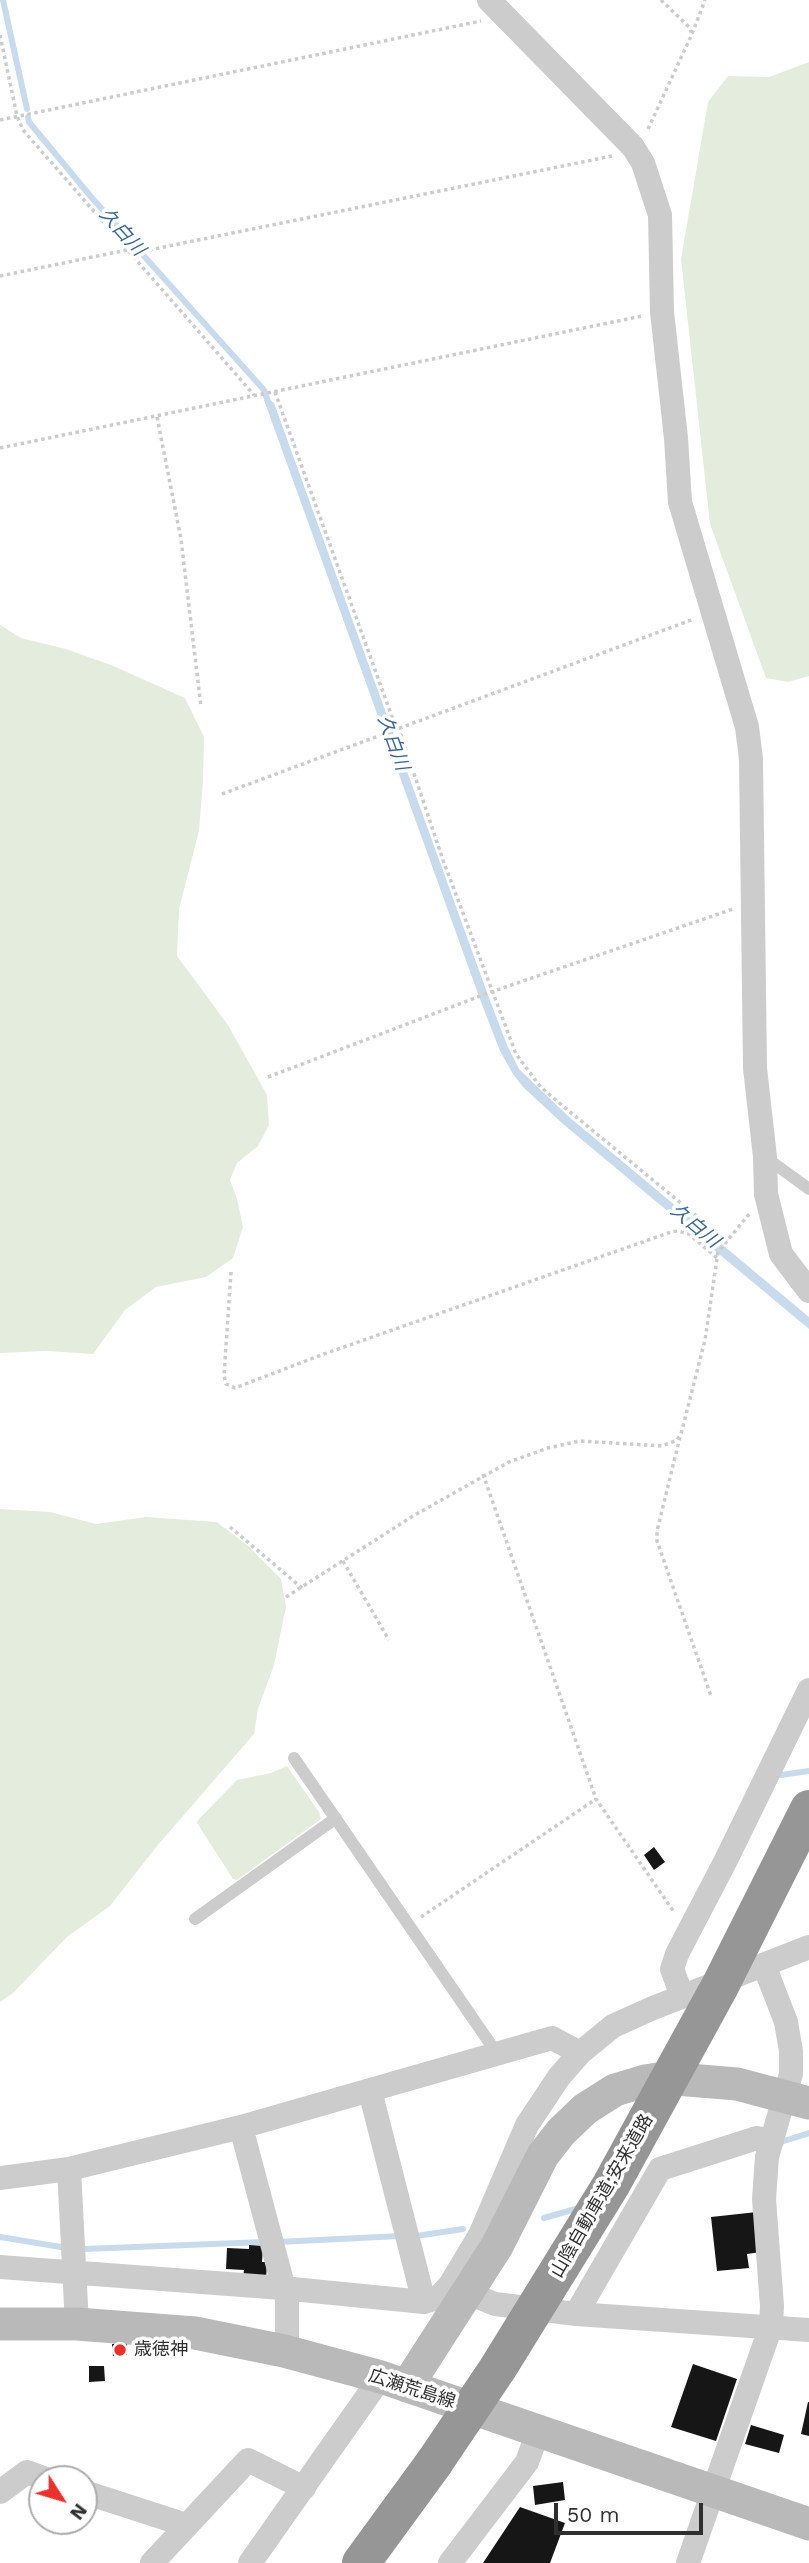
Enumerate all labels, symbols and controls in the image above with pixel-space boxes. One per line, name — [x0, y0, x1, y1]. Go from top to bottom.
water label: 久白川 — [94, 203, 150, 261]
water label: 久白川 — [373, 712, 413, 774]
water label: 久白川 — [666, 1199, 724, 1253]
street label: 山陰自動車道;安来道路 — [546, 2110, 658, 2282]
place label: 歳徳神 — [134, 2339, 188, 2361]
marker: 歳徳神 — [112, 2342, 128, 2358]
street label: 広瀬荒島線 — [366, 2365, 458, 2413]
north arrow — [28, 2465, 98, 2535]
scale bar — [557, 2490, 706, 2534]
text: N — [65, 2499, 92, 2524]
text: 50 m — [567, 2502, 619, 2527]

